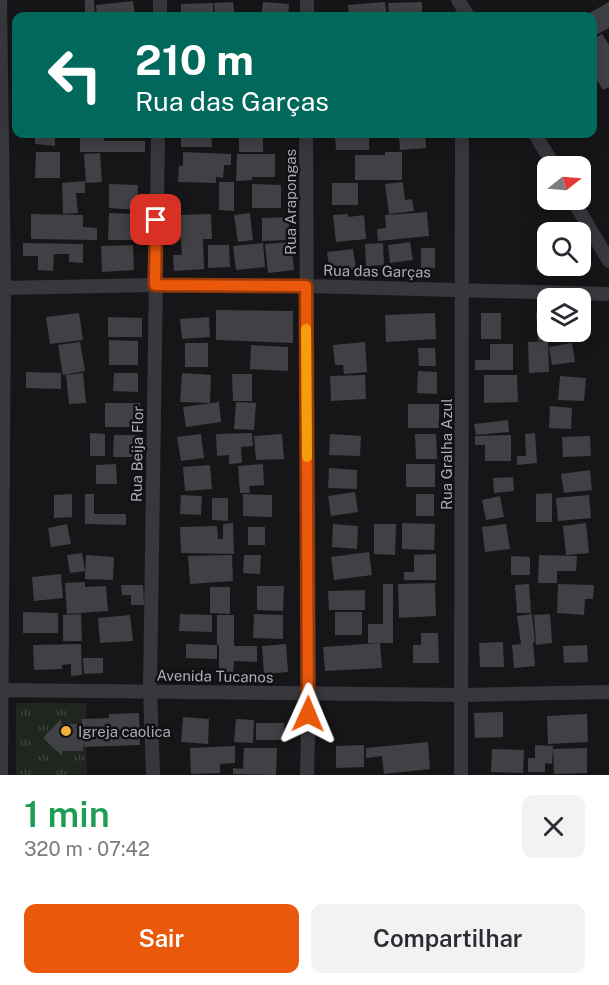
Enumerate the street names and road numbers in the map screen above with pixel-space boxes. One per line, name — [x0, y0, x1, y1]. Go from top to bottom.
street label: Rua Arapongas — [282, 149, 299, 255]
street label: Rua das Garças — [323, 262, 431, 280]
street label: Rua Gralha Azul — [438, 398, 455, 510]
street label: Rua Beija Flor — [128, 406, 146, 502]
street label: Avenida Tucanos — [157, 666, 273, 686]

